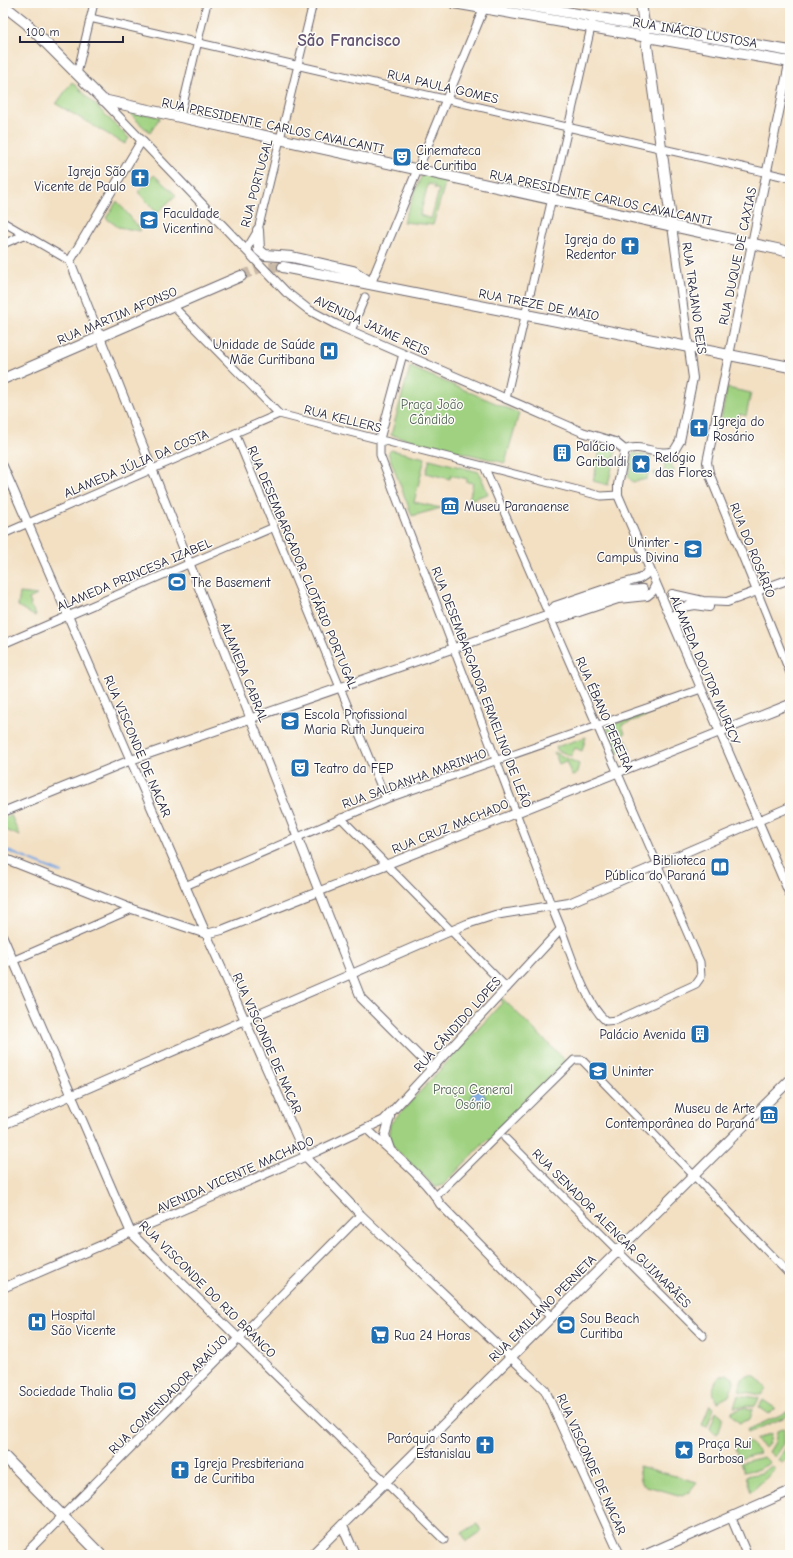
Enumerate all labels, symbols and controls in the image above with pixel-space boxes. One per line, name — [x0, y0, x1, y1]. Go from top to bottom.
street label: RUA INÁCIO LUSTOSA — [631, 13, 759, 51]
scale bar — [20, 18, 123, 44]
text: 100 m — [26, 25, 59, 39]
district label: São Francisco — [298, 31, 401, 50]
street label: RUA PAULA GOMES — [386, 66, 500, 107]
street label: RUA PRESIDENTE CARLOS CAVALCANTI — [160, 95, 386, 156]
street label: RUA PORTUGAL — [237, 137, 276, 229]
place label: Cinemateca de Curitiba — [416, 143, 481, 173]
theatre icon: Cinemateca de Curitiba — [391, 146, 413, 168]
place label: Igreja São Vicente de Paulo — [34, 164, 126, 194]
church icon: Igreja São Vicente de Paulo — [129, 167, 151, 189]
street label: RUA PRESIDENTE CARLOS CAVALCANTI — [488, 167, 714, 228]
street label: RUA DUQUE DE CAXIAS — [716, 186, 759, 326]
place label: Faculdade Vicentina — [163, 206, 220, 236]
school or university icon: Faculdade Vicentina — [138, 209, 160, 231]
place label: Igreja do Redentor — [565, 232, 617, 262]
church icon: Igreja do Redentor — [619, 235, 641, 257]
street label: RUA TRAJANO REIS — [679, 241, 710, 355]
street label: RUA MARTIM AFONSO — [55, 283, 179, 348]
street label: RUA TREZE DE MAIO — [477, 285, 600, 324]
street label: AVENIDA JAIME REIS — [312, 292, 432, 359]
place label: Unidade de Saúde Mãe Curitibana — [213, 337, 315, 367]
hospital icon: Unidade de Saúde Mãe Curitibana — [318, 340, 340, 362]
park label: Praça João Cândido — [401, 397, 463, 427]
street label: RUA KELLERS — [303, 402, 383, 435]
place label: Igreja do Rosário — [713, 414, 764, 444]
church icon: Igreja do Rosário — [688, 417, 710, 439]
street label: ALAMEDA JÚLIA DA COSTA — [61, 425, 211, 501]
place label: Palácio Garibaldi — [576, 439, 626, 469]
building icon: Palácio Garibaldi — [551, 442, 573, 464]
street label: RUA DESEMBARGADOR CLOTÁRIO PORTUGAL — [244, 443, 362, 691]
place label: Relógio das Flores — [655, 450, 712, 480]
place icon: Relógio das Flores — [630, 453, 652, 475]
museum icon: Museu Paranaense — [439, 495, 461, 517]
place label: Museu Paranaense — [464, 499, 569, 514]
street label: RUA DO ROSÁRIO — [727, 500, 779, 600]
street label: ALAMEDA PRINCESA IZABEL — [55, 535, 214, 614]
place label: Uninter - Campus Divina — [597, 535, 679, 565]
school or university icon: Uninter - Campus Divina — [682, 538, 704, 560]
street label: RUA DESEMBARGADOR ERMELINO DE LEÃO — [428, 564, 536, 810]
sports icon: The Basement — [166, 571, 188, 593]
place label: The Basement — [191, 575, 272, 590]
street label: ALAMEDA DOUTOR MURICY — [667, 593, 744, 747]
street label: ALAMEDA CABRAL — [218, 620, 271, 725]
street label: RUA ÉBANO PEREIRA — [572, 654, 638, 774]
street label: RUA VISCONDE DE NACAR — [101, 673, 174, 820]
place label: Escola Profissional Maria Ruth Junqueira — [304, 707, 424, 737]
school or university icon: Escola Profissional Maria Ruth Junqueira — [279, 710, 301, 732]
street label: RUA SALDANHA MARINHO — [340, 745, 489, 812]
theatre icon: Teatro da FEP — [289, 757, 311, 779]
place label: Teatro da FEP — [314, 761, 393, 776]
street label: RUA CRUZ MACHADO — [389, 796, 511, 857]
place label: Biblioteca Pública do Paraná — [605, 853, 706, 883]
library icon: Biblioteca Pública do Paraná — [709, 856, 731, 878]
street label: RUA VISCONDE DE NACAR — [230, 970, 306, 1116]
street label: RUA CÂNDIDO LOPES — [410, 973, 504, 1075]
building icon: Palácio Avenida — [689, 1023, 711, 1045]
place label: Palácio Avenida — [600, 1027, 686, 1042]
school or university icon: Uninter — [587, 1060, 609, 1082]
place label: Uninter — [612, 1064, 654, 1079]
park label: Praça General Osório — [433, 1082, 513, 1112]
place label: Museu de Arte Contemporânea do Paraná — [605, 1101, 755, 1131]
museum icon: Museu de Arte Contemporânea do Paraná — [758, 1104, 780, 1126]
street label: AVENIDA VICENTE MACHADO — [154, 1133, 316, 1216]
street label: RUA SENADOR ALENCAR GUIMARÃES — [529, 1145, 695, 1311]
street label: RUA VISCONDE DO RIO BRANCO — [136, 1218, 279, 1361]
street label: RUA EMILIANO PERNETA — [486, 1251, 599, 1365]
place label: Hospital São Vicente — [51, 1308, 116, 1338]
hospital icon: Hospital São Vicente — [26, 1311, 48, 1333]
place label: Sou Beach Curitiba — [580, 1311, 640, 1341]
sports icon: Sou Beach Curitiba — [555, 1314, 577, 1336]
supermarket icon: Rua 24 Horas — [369, 1324, 391, 1346]
place label: Rua 24 Horas — [394, 1328, 470, 1343]
street label: RUA COMENDADOR ARAÚJO — [105, 1331, 231, 1457]
sports icon: Sociedade Thalia — [116, 1380, 138, 1402]
place label: Sociedade Thalia — [19, 1384, 113, 1399]
street label: RUA VISCONDE DE NACAR — [554, 1391, 630, 1537]
place label: Paróquia Santo Estanislau — [387, 1431, 471, 1461]
church icon: Paróquia Santo Estanislau — [474, 1434, 496, 1456]
place label: Praça Rui Barbosa — [698, 1436, 752, 1466]
place icon: Praça Rui Barbosa — [673, 1439, 695, 1461]
place label: Igreja Presbiteriana de Curitiba — [194, 1456, 304, 1486]
church icon: Igreja Presbiteriana de Curitiba — [169, 1459, 191, 1481]

